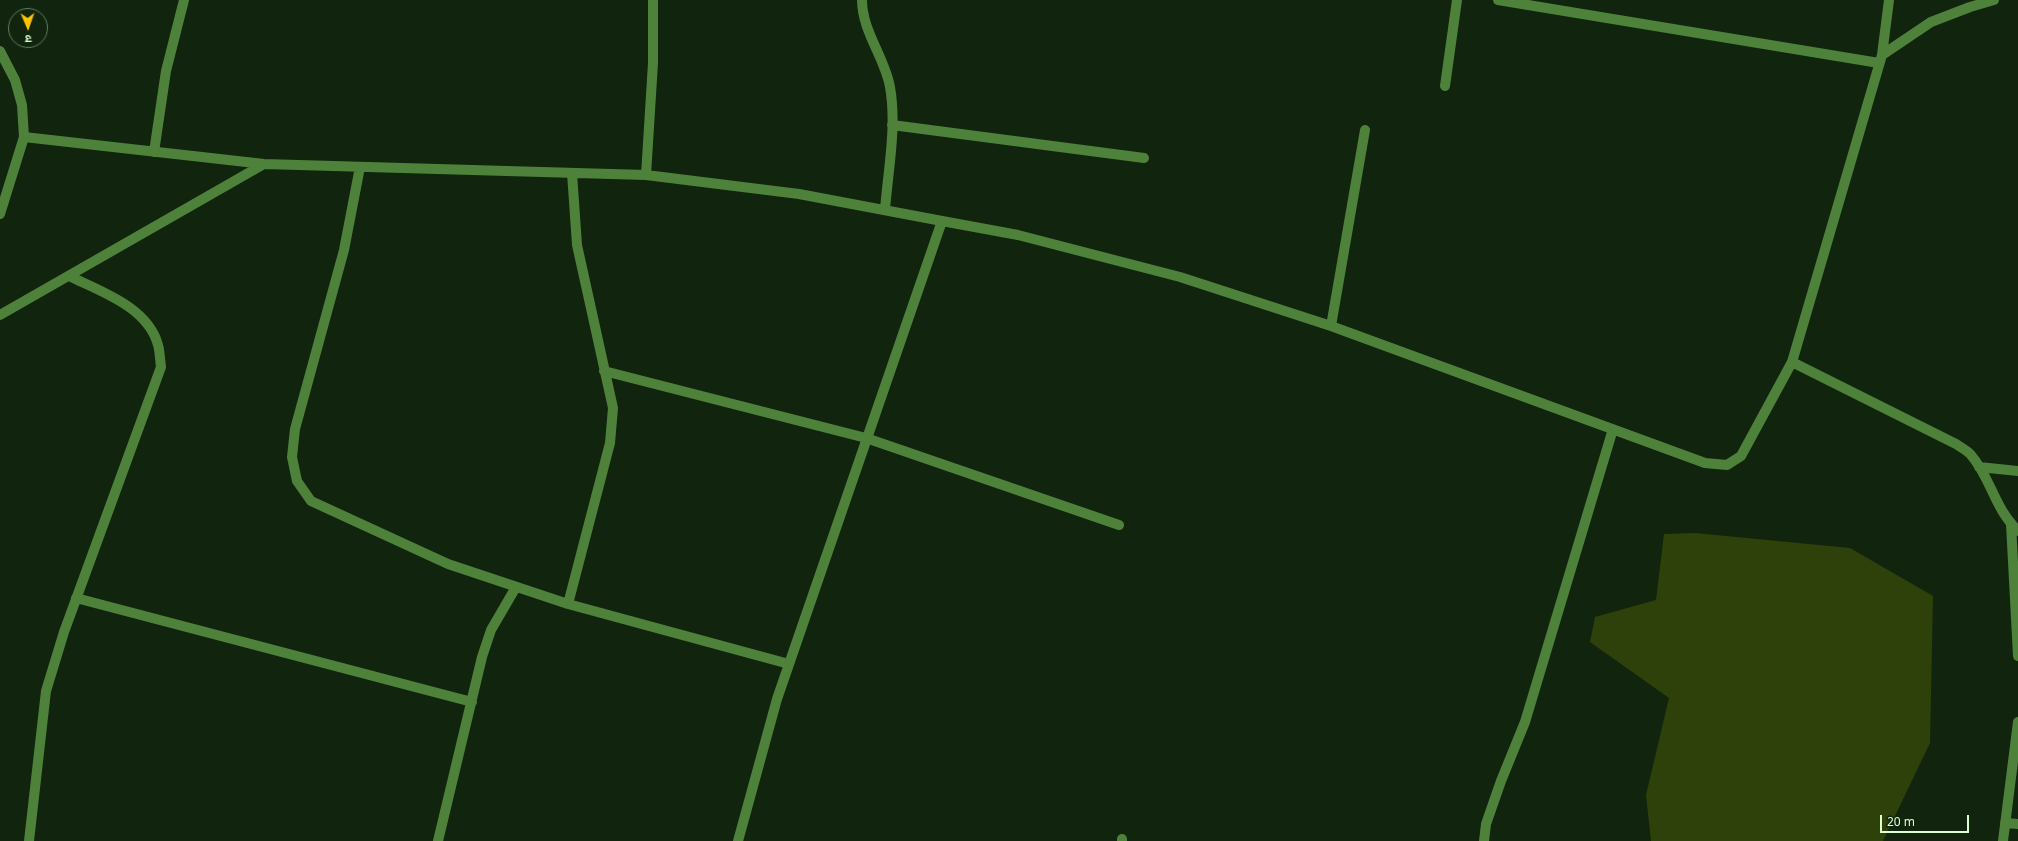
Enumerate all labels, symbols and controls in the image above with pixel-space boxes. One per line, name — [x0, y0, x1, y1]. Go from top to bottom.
north arrow — [8, 8, 48, 48]
text: उ — [25, 32, 32, 47]
scale bar — [1882, 807, 1971, 833]
text: 20 m — [1887, 813, 1915, 830]

